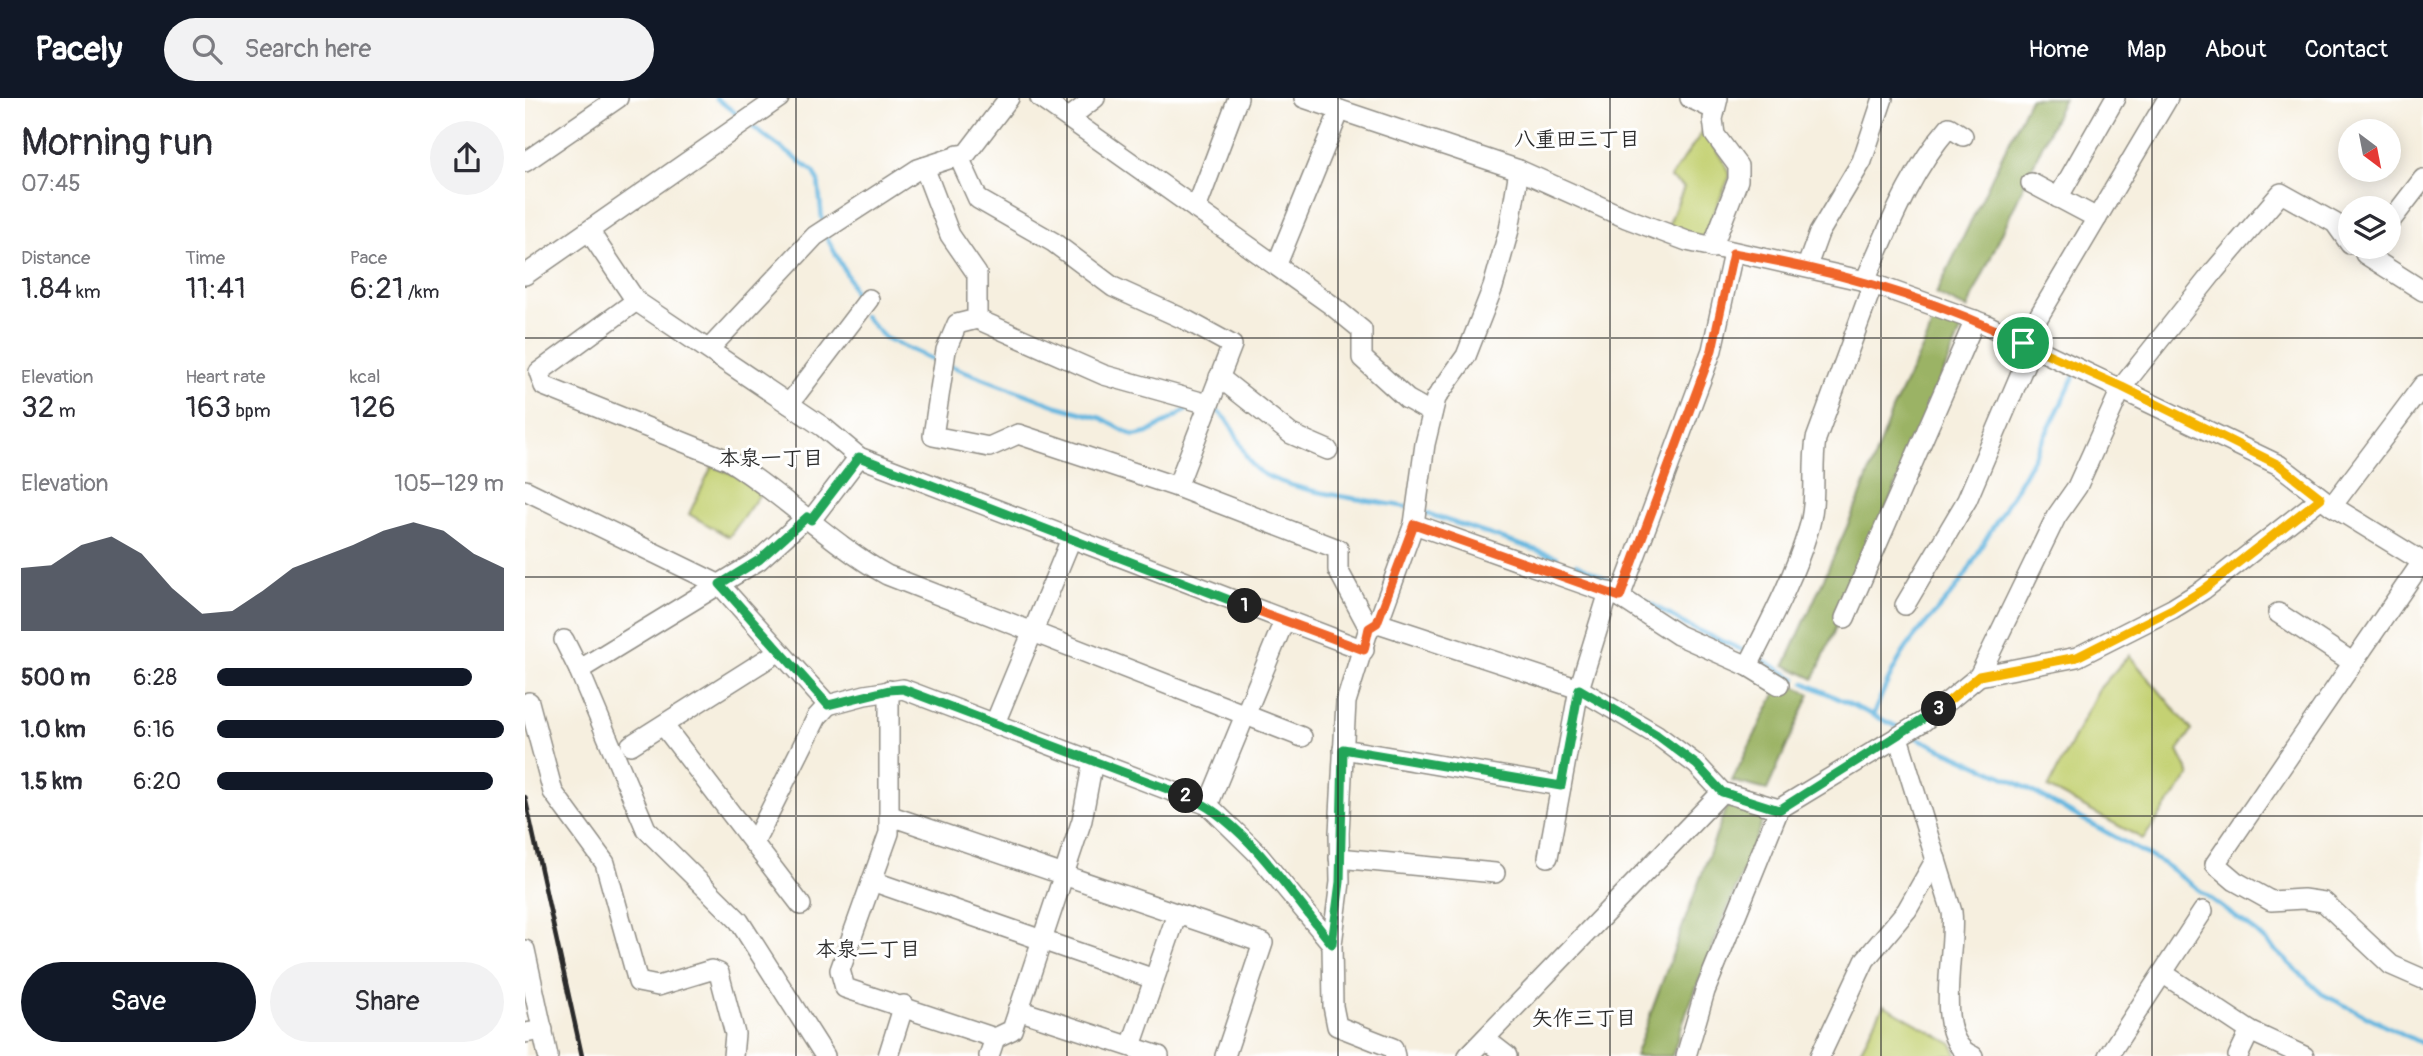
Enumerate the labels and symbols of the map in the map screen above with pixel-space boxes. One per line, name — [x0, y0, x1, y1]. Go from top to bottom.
north arrow — [2338, 119, 2401, 182]
district label: 八重田三丁目 — [1514, 126, 1640, 153]
pin — [1993, 313, 2053, 373]
district label: 本泉一丁目 — [719, 445, 824, 472]
pin: 1 — [1227, 588, 1263, 624]
pin: 3 — [1921, 692, 1957, 726]
pin: 2 — [1169, 778, 1203, 814]
district label: 本泉二丁目 — [816, 936, 921, 963]
district label: 矢作三丁目 — [1532, 1005, 1637, 1032]

